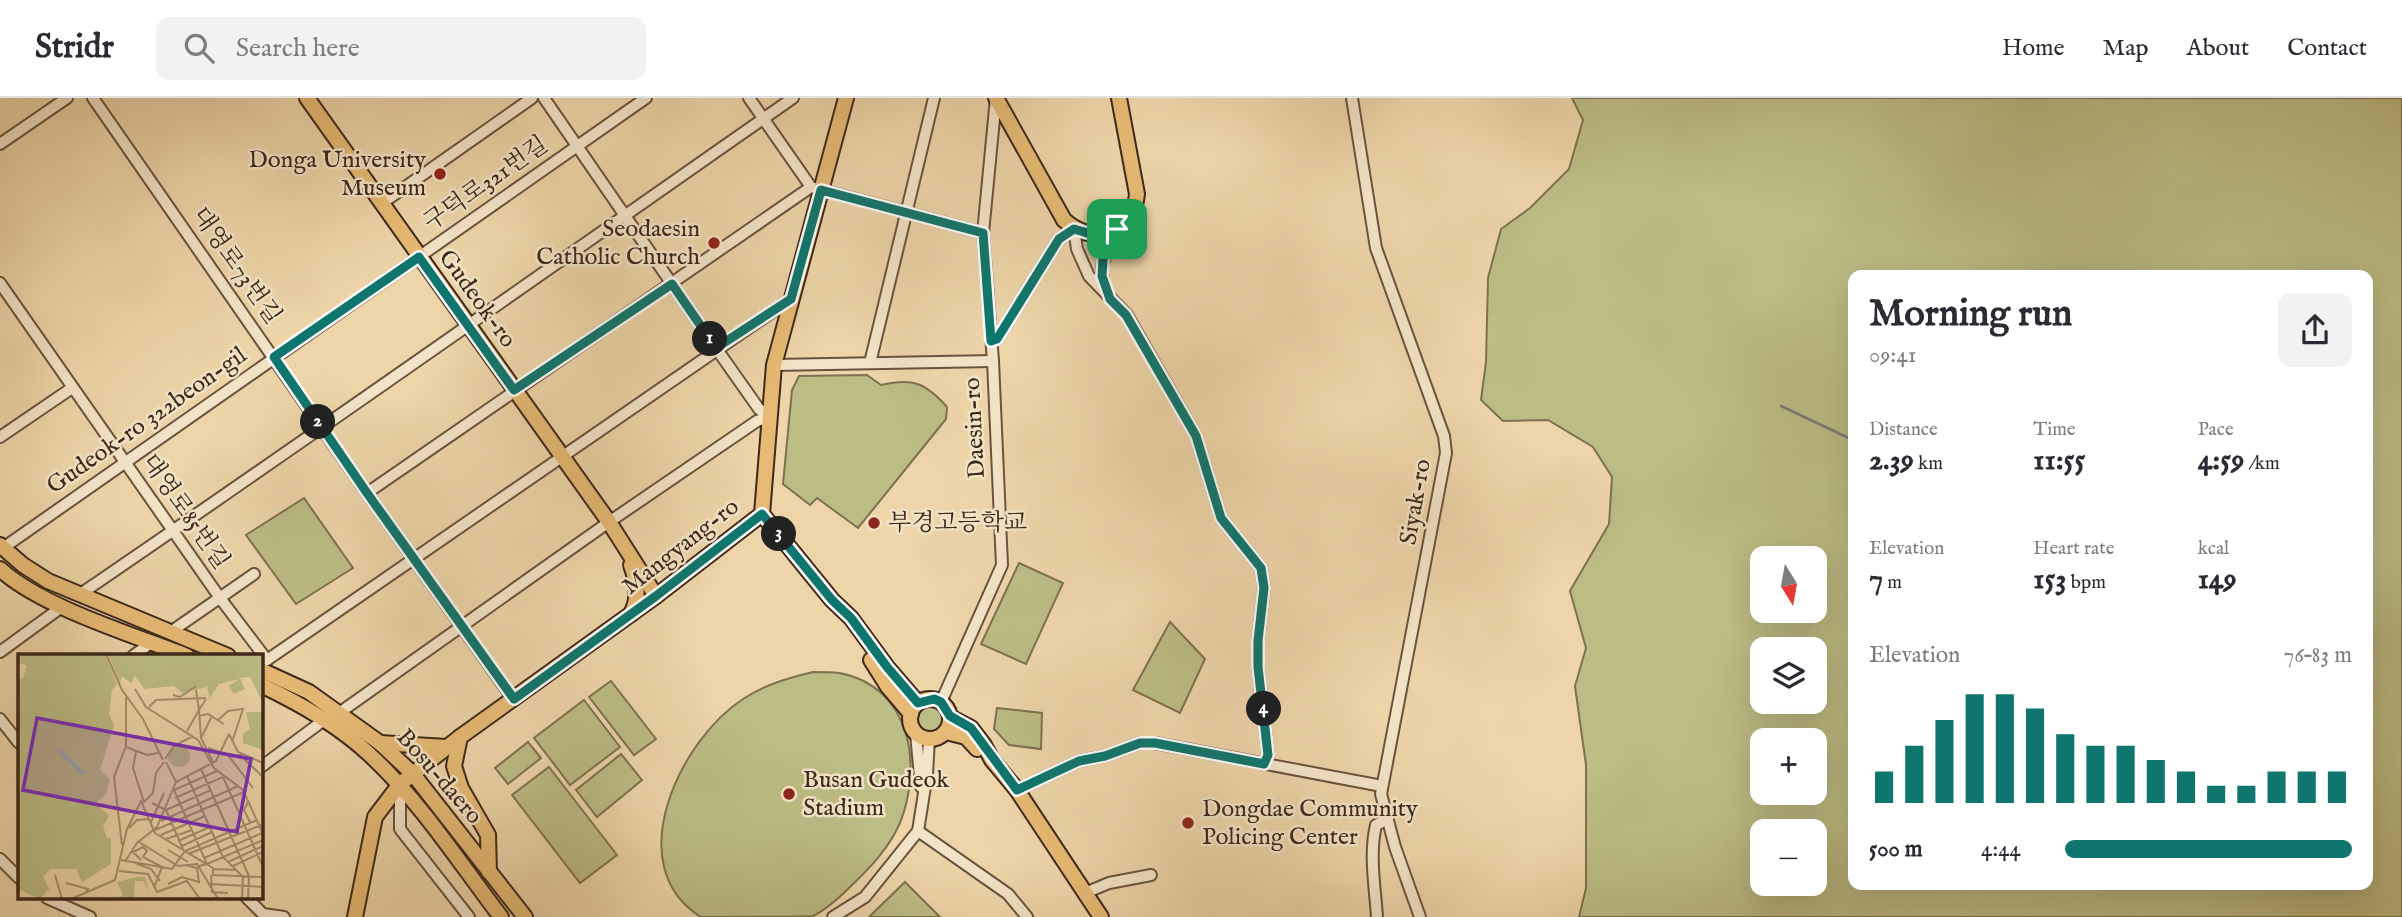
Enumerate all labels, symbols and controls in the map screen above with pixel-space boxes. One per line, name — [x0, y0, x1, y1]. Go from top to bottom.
search box — [156, 17, 646, 80]
text: Stridr — [35, 27, 114, 69]
icon: search — [180, 29, 218, 67]
text: Search here — [236, 32, 360, 65]
text: Home — [2002, 33, 2065, 64]
text: Map — [2103, 33, 2149, 64]
text: About — [2187, 33, 2249, 64]
text: Contact — [2287, 33, 2367, 64]
street label: 구덕로321번길 — [418, 130, 554, 238]
place label: Donga University Museum — [248, 145, 426, 204]
marker: Donga University Museum — [432, 166, 448, 182]
pin — [1087, 199, 1147, 259]
street label: 대영로73번길 — [184, 201, 288, 331]
icon: arrive — [1098, 210, 1136, 248]
place label: Seodaesin Catholic Church — [536, 214, 700, 273]
marker: Seodaesin Catholic Church — [706, 235, 722, 251]
street label: Gudeok-ro — [431, 244, 523, 354]
text: Morning run — [1869, 291, 2072, 339]
button: share — [2278, 293, 2352, 367]
pin: 1 — [692, 322, 728, 356]
text: 1 — [706, 326, 713, 350]
street label: Gudeok-ro 322beon-gil — [41, 340, 253, 502]
text: 09:41 — [1869, 341, 1916, 370]
street label: Daesin-ro — [957, 377, 993, 479]
pin: 2 — [300, 404, 336, 440]
text: 2 — [313, 409, 322, 433]
text: Distance — [1869, 418, 1938, 442]
text: Time — [2033, 418, 2076, 442]
text: Pace — [2198, 418, 2234, 442]
text: 2.39 — [1869, 442, 1914, 480]
text: 11:55 — [2033, 442, 2085, 480]
text: 4:59 — [2198, 442, 2244, 480]
street label: 대영로85번길 — [134, 448, 236, 576]
text: km — [1914, 452, 1943, 476]
text: /km — [2244, 452, 2280, 476]
street label: Siyak-ro — [1393, 457, 1439, 547]
street label: Mangyang-ro — [616, 492, 746, 602]
place label: 부경고등학교 — [888, 508, 1027, 539]
marker: 부경고등학교 — [866, 515, 882, 531]
pin: 3 — [762, 516, 796, 551]
text: 3 — [775, 521, 782, 545]
text: Elevation — [1869, 537, 1944, 561]
text: Heart rate — [2033, 537, 2114, 561]
text: kcal — [2198, 537, 2229, 561]
north arrow — [1750, 546, 1827, 623]
map controls — [1750, 546, 1827, 896]
text: 7 — [1869, 561, 1883, 599]
text: 153 — [2033, 561, 2067, 599]
text: 149 — [2198, 561, 2237, 599]
text: m — [1883, 571, 1902, 595]
text: bpm — [2067, 571, 2106, 595]
button: layers — [1750, 637, 1827, 714]
text: Elevation — [1869, 641, 1960, 670]
text: 76–83 m — [2283, 641, 2352, 670]
inset map — [18, 654, 262, 900]
pin: 4 — [1246, 692, 1282, 726]
text: 4 — [1259, 696, 1268, 720]
street label: Bosu-daero — [389, 723, 489, 831]
button: + — [1750, 728, 1827, 805]
place label: Busan Gudeok Stadium — [803, 765, 949, 824]
marker: Busan Gudeok Stadium — [781, 786, 797, 802]
place label: Dongdae Community Policing Center — [1202, 794, 1418, 853]
marker: Dongdae Community Policing Center — [1180, 815, 1196, 831]
button: − — [1750, 819, 1827, 896]
text: 500 m — [1869, 835, 1923, 864]
text: 4:44 — [1981, 835, 2021, 864]

